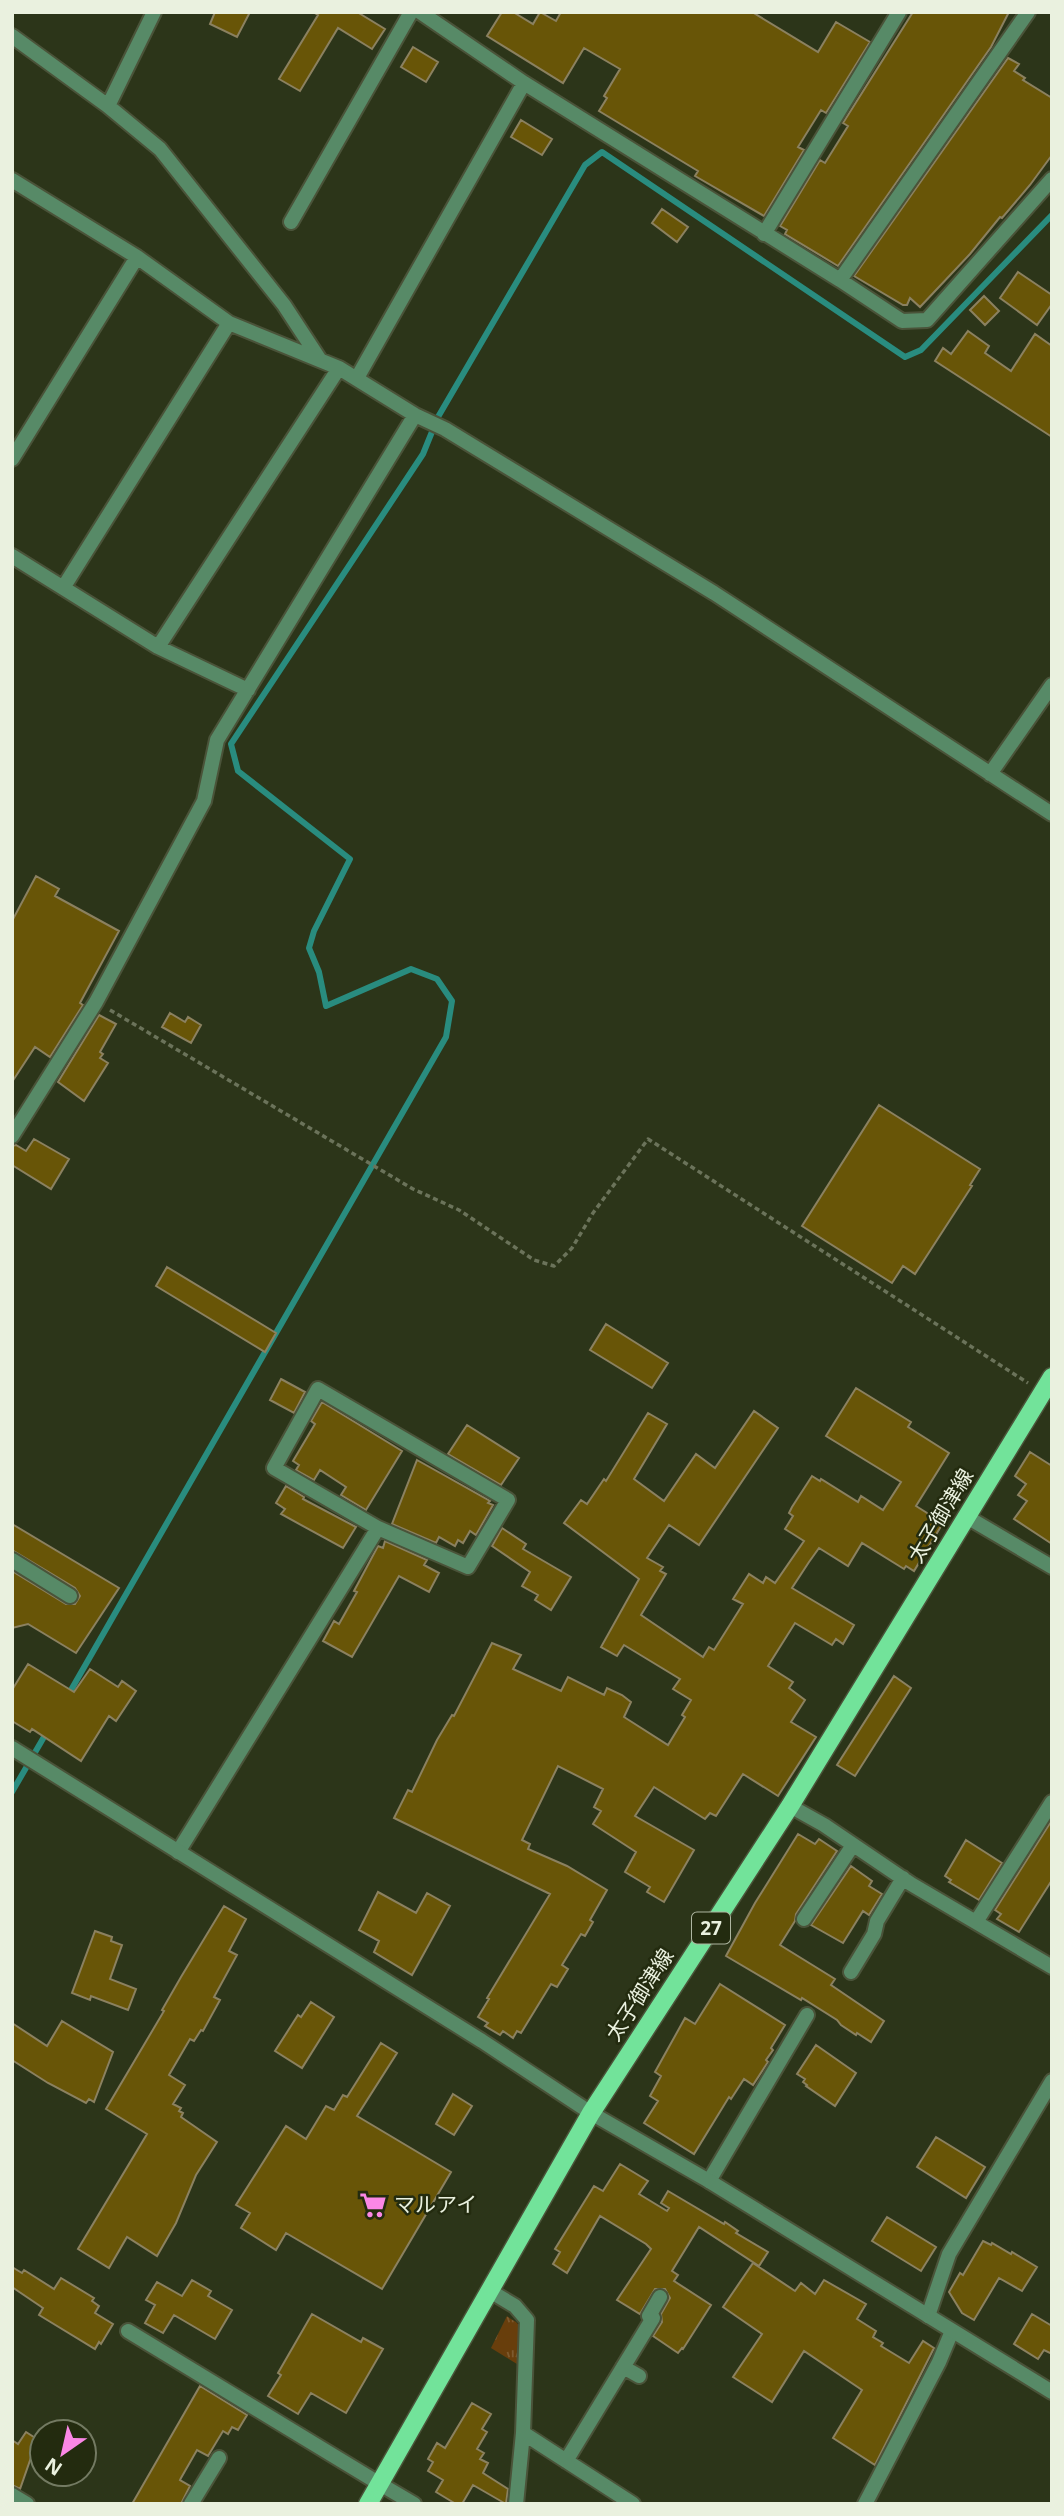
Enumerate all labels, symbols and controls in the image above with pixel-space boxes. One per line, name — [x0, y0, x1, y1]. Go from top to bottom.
street label: 太子御津線 — [901, 1463, 979, 1568]
road number: 27 — [692, 1912, 730, 1944]
street label: 太子御津線 — [599, 1943, 679, 2046]
supermarket icon: マルアイ — [358, 2190, 388, 2220]
place label: マルアイ — [394, 2190, 477, 2218]
north arrow — [28, 2418, 98, 2488]
text: N — [40, 2452, 67, 2482]

